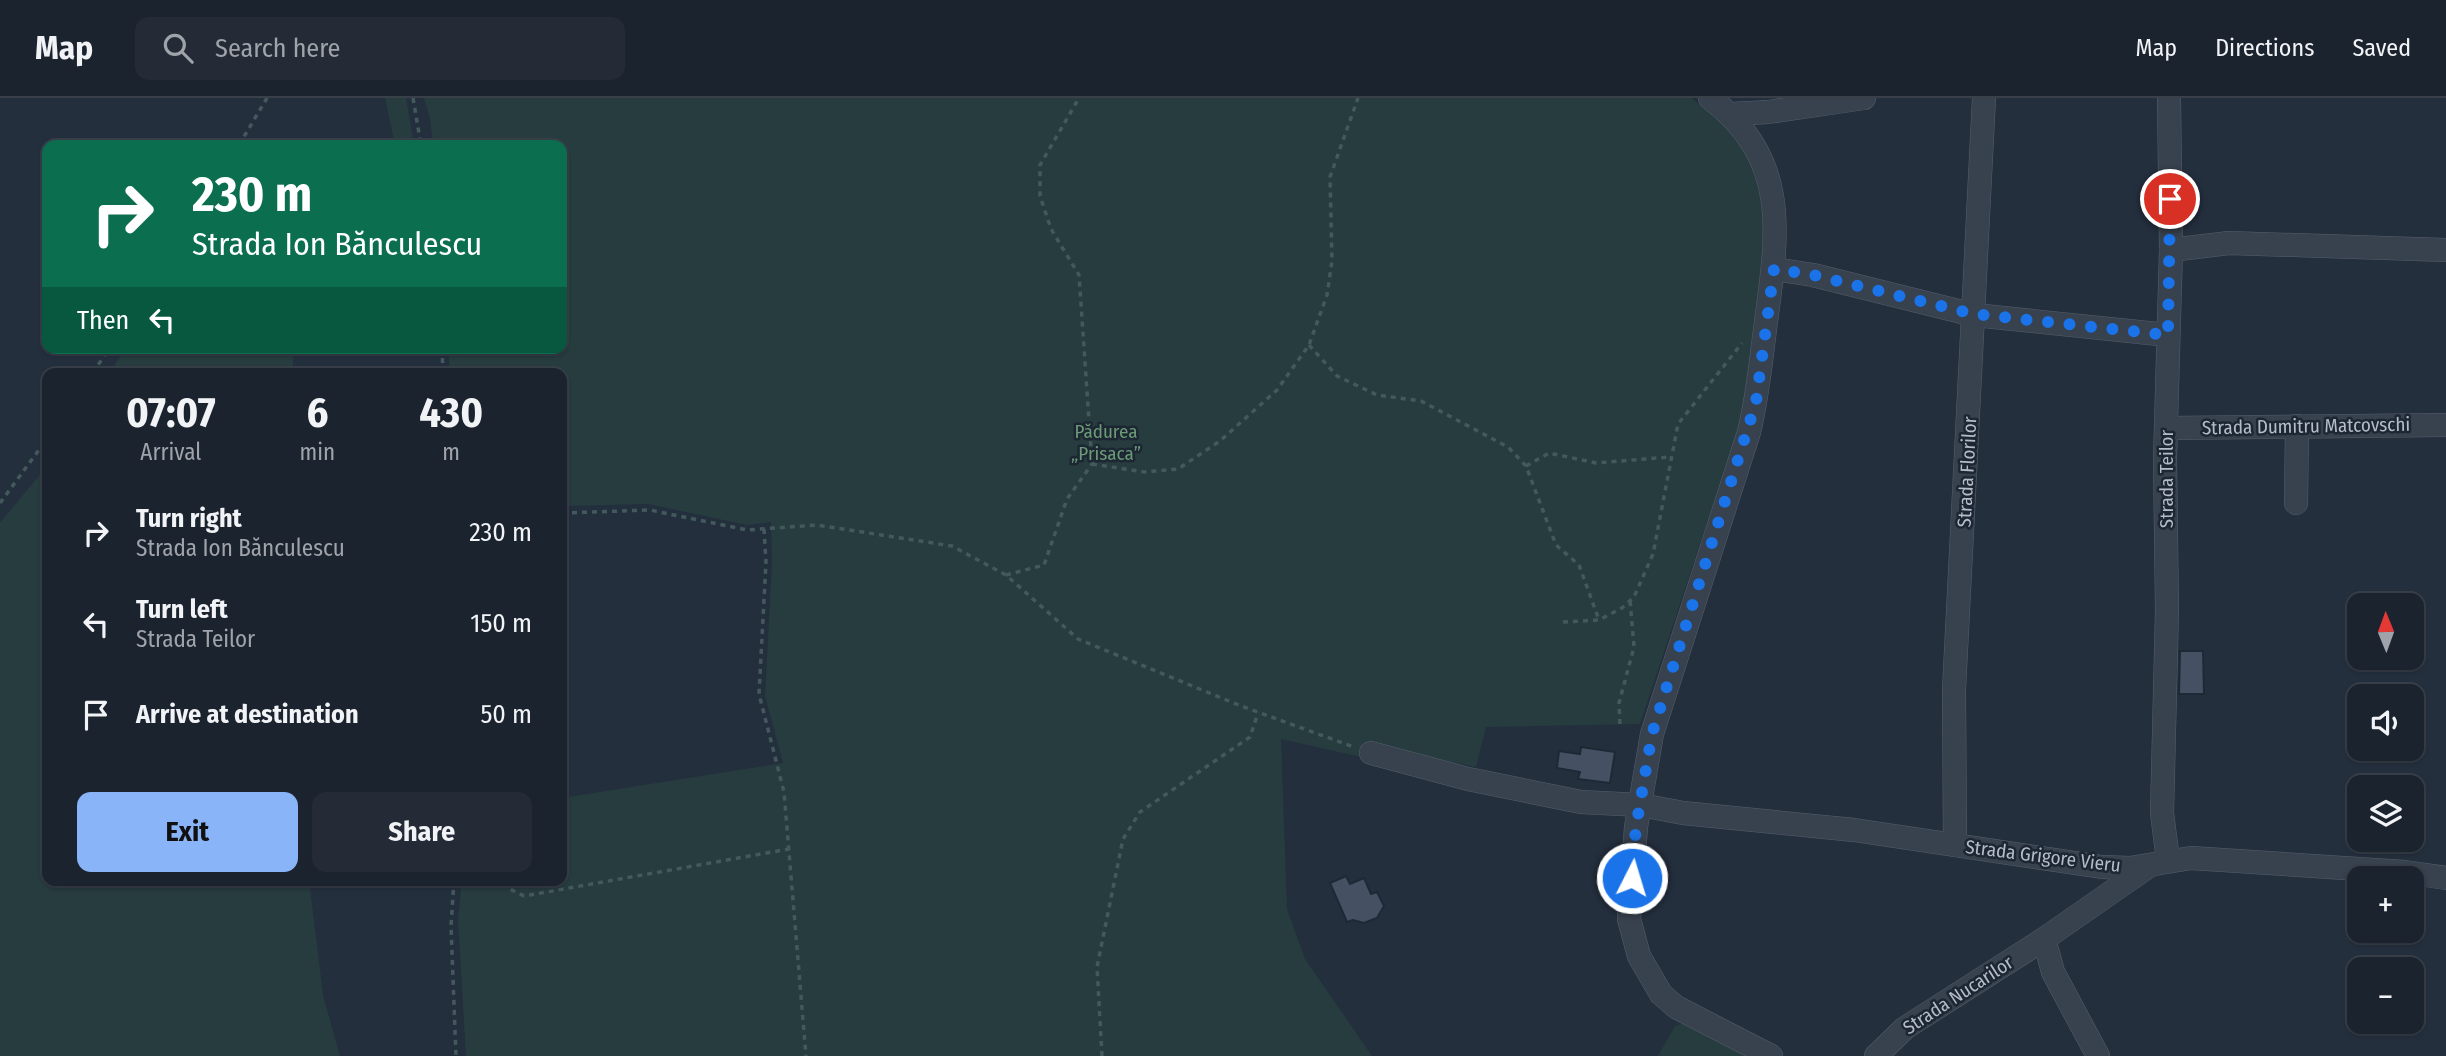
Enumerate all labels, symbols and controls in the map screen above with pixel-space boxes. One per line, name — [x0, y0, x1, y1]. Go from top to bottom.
search box — [135, 17, 625, 80]
text: Map — [35, 28, 93, 68]
icon: search — [159, 29, 197, 67]
text: Search here — [215, 33, 340, 64]
text: Map — [2136, 34, 2177, 62]
text: Directions — [2215, 34, 2314, 62]
text: Saved — [2352, 34, 2411, 62]
text: 230 m — [192, 165, 312, 224]
icon: right — [77, 168, 168, 259]
pin — [2140, 169, 2200, 229]
icon: arrive — [2151, 180, 2189, 218]
text: Strada Ion Bănculescu — [192, 225, 482, 263]
icon: left — [143, 301, 181, 339]
text: Then — [77, 305, 129, 336]
text: 07:07 — [126, 388, 216, 438]
text: 6 — [306, 388, 328, 438]
text: 430 — [419, 388, 483, 438]
street label: Strada Dumitru Matcovschi — [2202, 413, 2410, 439]
street label: Strada Florilor — [1953, 416, 1981, 528]
park label: Pădurea „Prisaca” — [1071, 420, 1141, 465]
street label: Strada Teilor — [2155, 429, 2178, 528]
text: Arrival — [140, 438, 201, 466]
text: min — [300, 438, 335, 466]
text: m — [442, 438, 460, 466]
text: Turn right — [136, 503, 242, 534]
icon: right — [77, 514, 115, 552]
text: 230 m — [469, 517, 532, 548]
text: Strada Ion Bănculescu — [136, 534, 345, 562]
north arrow — [2347, 593, 2424, 670]
map controls — [2347, 593, 2424, 1034]
text: Turn left — [136, 594, 228, 625]
icon: left — [77, 605, 115, 643]
text: 150 m — [470, 608, 532, 639]
text: Strada Teilor — [136, 625, 255, 653]
button: sound — [2347, 684, 2424, 761]
icon: arrive — [77, 696, 115, 734]
text: Arrive at destination — [136, 699, 359, 730]
text: 50 m — [480, 699, 532, 730]
button: layers — [2347, 775, 2424, 852]
button: Exit — [77, 792, 298, 872]
button: Share — [312, 792, 532, 872]
street label: Strada Grigore Vieru — [1964, 835, 2122, 877]
position arrow — [1595, 841, 1669, 915]
button: + — [2347, 866, 2424, 943]
street label: Strada Nucarilor — [1899, 951, 2018, 1039]
button: − — [2347, 957, 2424, 1034]

